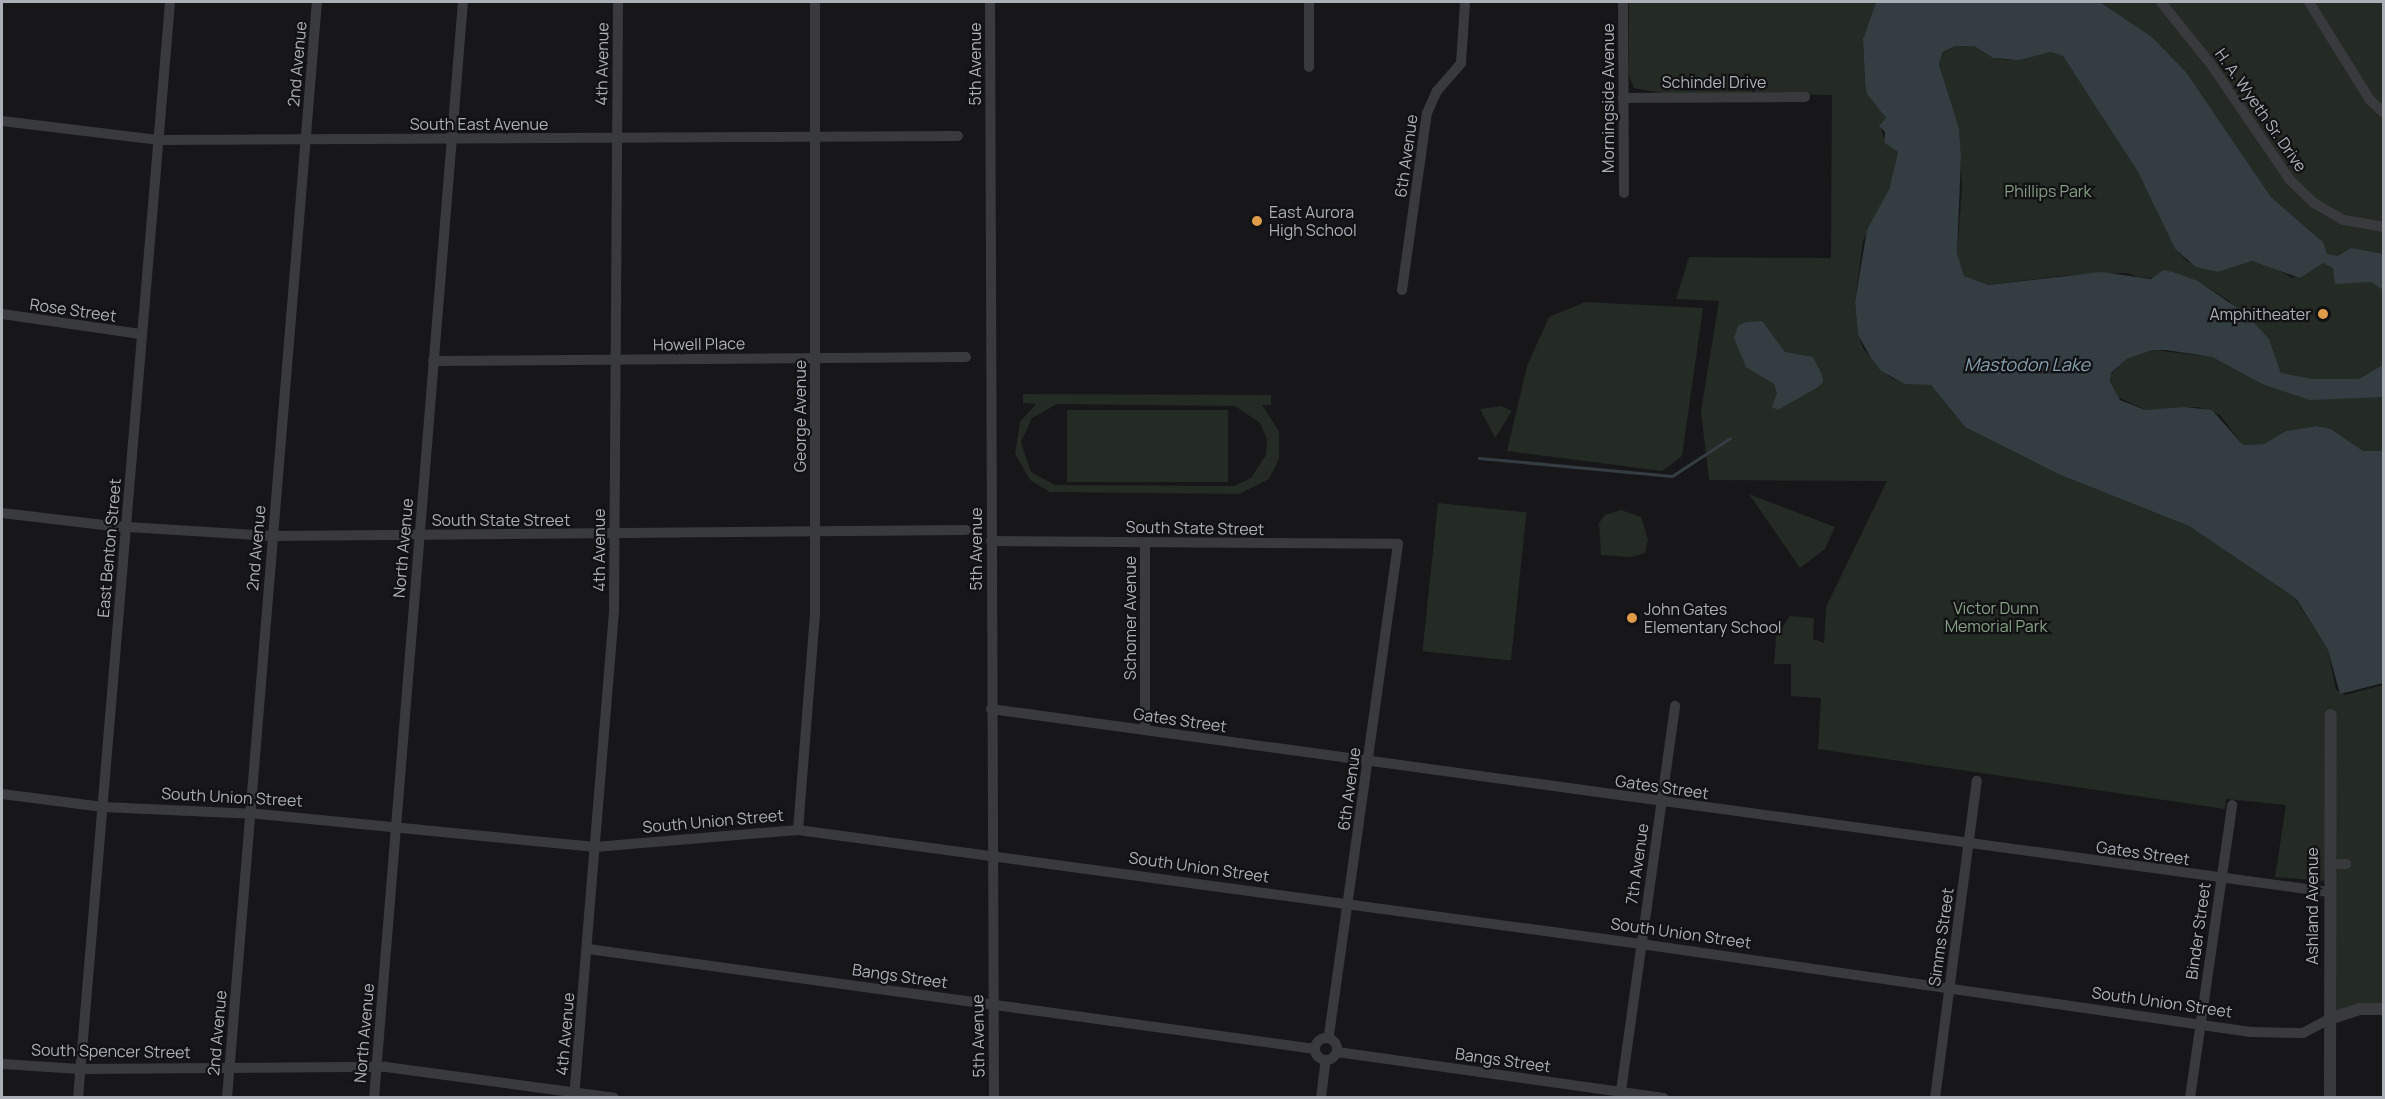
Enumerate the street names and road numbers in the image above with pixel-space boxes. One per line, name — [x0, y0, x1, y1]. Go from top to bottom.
street label: 2nd Avenue — [284, 20, 310, 108]
street label: 4th Avenue — [592, 22, 612, 106]
street label: 5th Avenue — [965, 22, 985, 106]
street label: Morningside Avenue — [1598, 23, 1618, 173]
street label: H. A. Wyeth Sr. Drive — [2211, 45, 2311, 175]
street label: Schindel Drive — [1662, 72, 1766, 92]
street label: 6th Avenue — [1391, 113, 1421, 199]
street label: South East Avenue — [410, 114, 548, 134]
street label: Rose Street — [28, 294, 118, 326]
street label: Howell Place — [653, 334, 745, 354]
street label: George Avenue — [790, 360, 810, 472]
street label: East Benton Street — [93, 478, 125, 618]
street label: North Avenue — [389, 497, 417, 599]
street label: 2nd Avenue — [243, 504, 269, 592]
street label: 5th Avenue — [966, 507, 986, 591]
street label: 4th Avenue — [589, 508, 609, 592]
street label: South State Street — [432, 510, 570, 530]
street label: South State Street — [1125, 517, 1265, 539]
street label: Schomer Avenue — [1120, 556, 1140, 680]
street label: Gates Street — [1132, 704, 1228, 736]
street label: 6th Avenue — [1334, 746, 1364, 832]
street label: Gates Street — [1614, 771, 1710, 803]
street label: South Union Street — [161, 784, 303, 810]
street label: South Union Street — [642, 805, 784, 837]
street label: 7th Avenue — [1622, 822, 1652, 906]
street label: Gates Street — [2095, 837, 2191, 869]
street label: Ashland Avenue — [2302, 847, 2322, 965]
street label: South Union Street — [1128, 848, 1270, 886]
street label: Binder Street — [2182, 881, 2214, 981]
street label: Simms Street — [1925, 886, 1957, 988]
street label: South Union Street — [1610, 914, 1752, 952]
street label: Bangs Street — [851, 960, 949, 992]
street label: North Avenue — [350, 982, 378, 1084]
street label: South Union Street — [2091, 983, 2233, 1021]
street label: 2nd Avenue — [204, 989, 230, 1077]
street label: 4th Avenue — [552, 992, 578, 1076]
street label: 5th Avenue — [968, 994, 988, 1078]
street label: South Spencer Street — [31, 1040, 191, 1062]
street label: Bangs Street — [1454, 1044, 1552, 1076]

